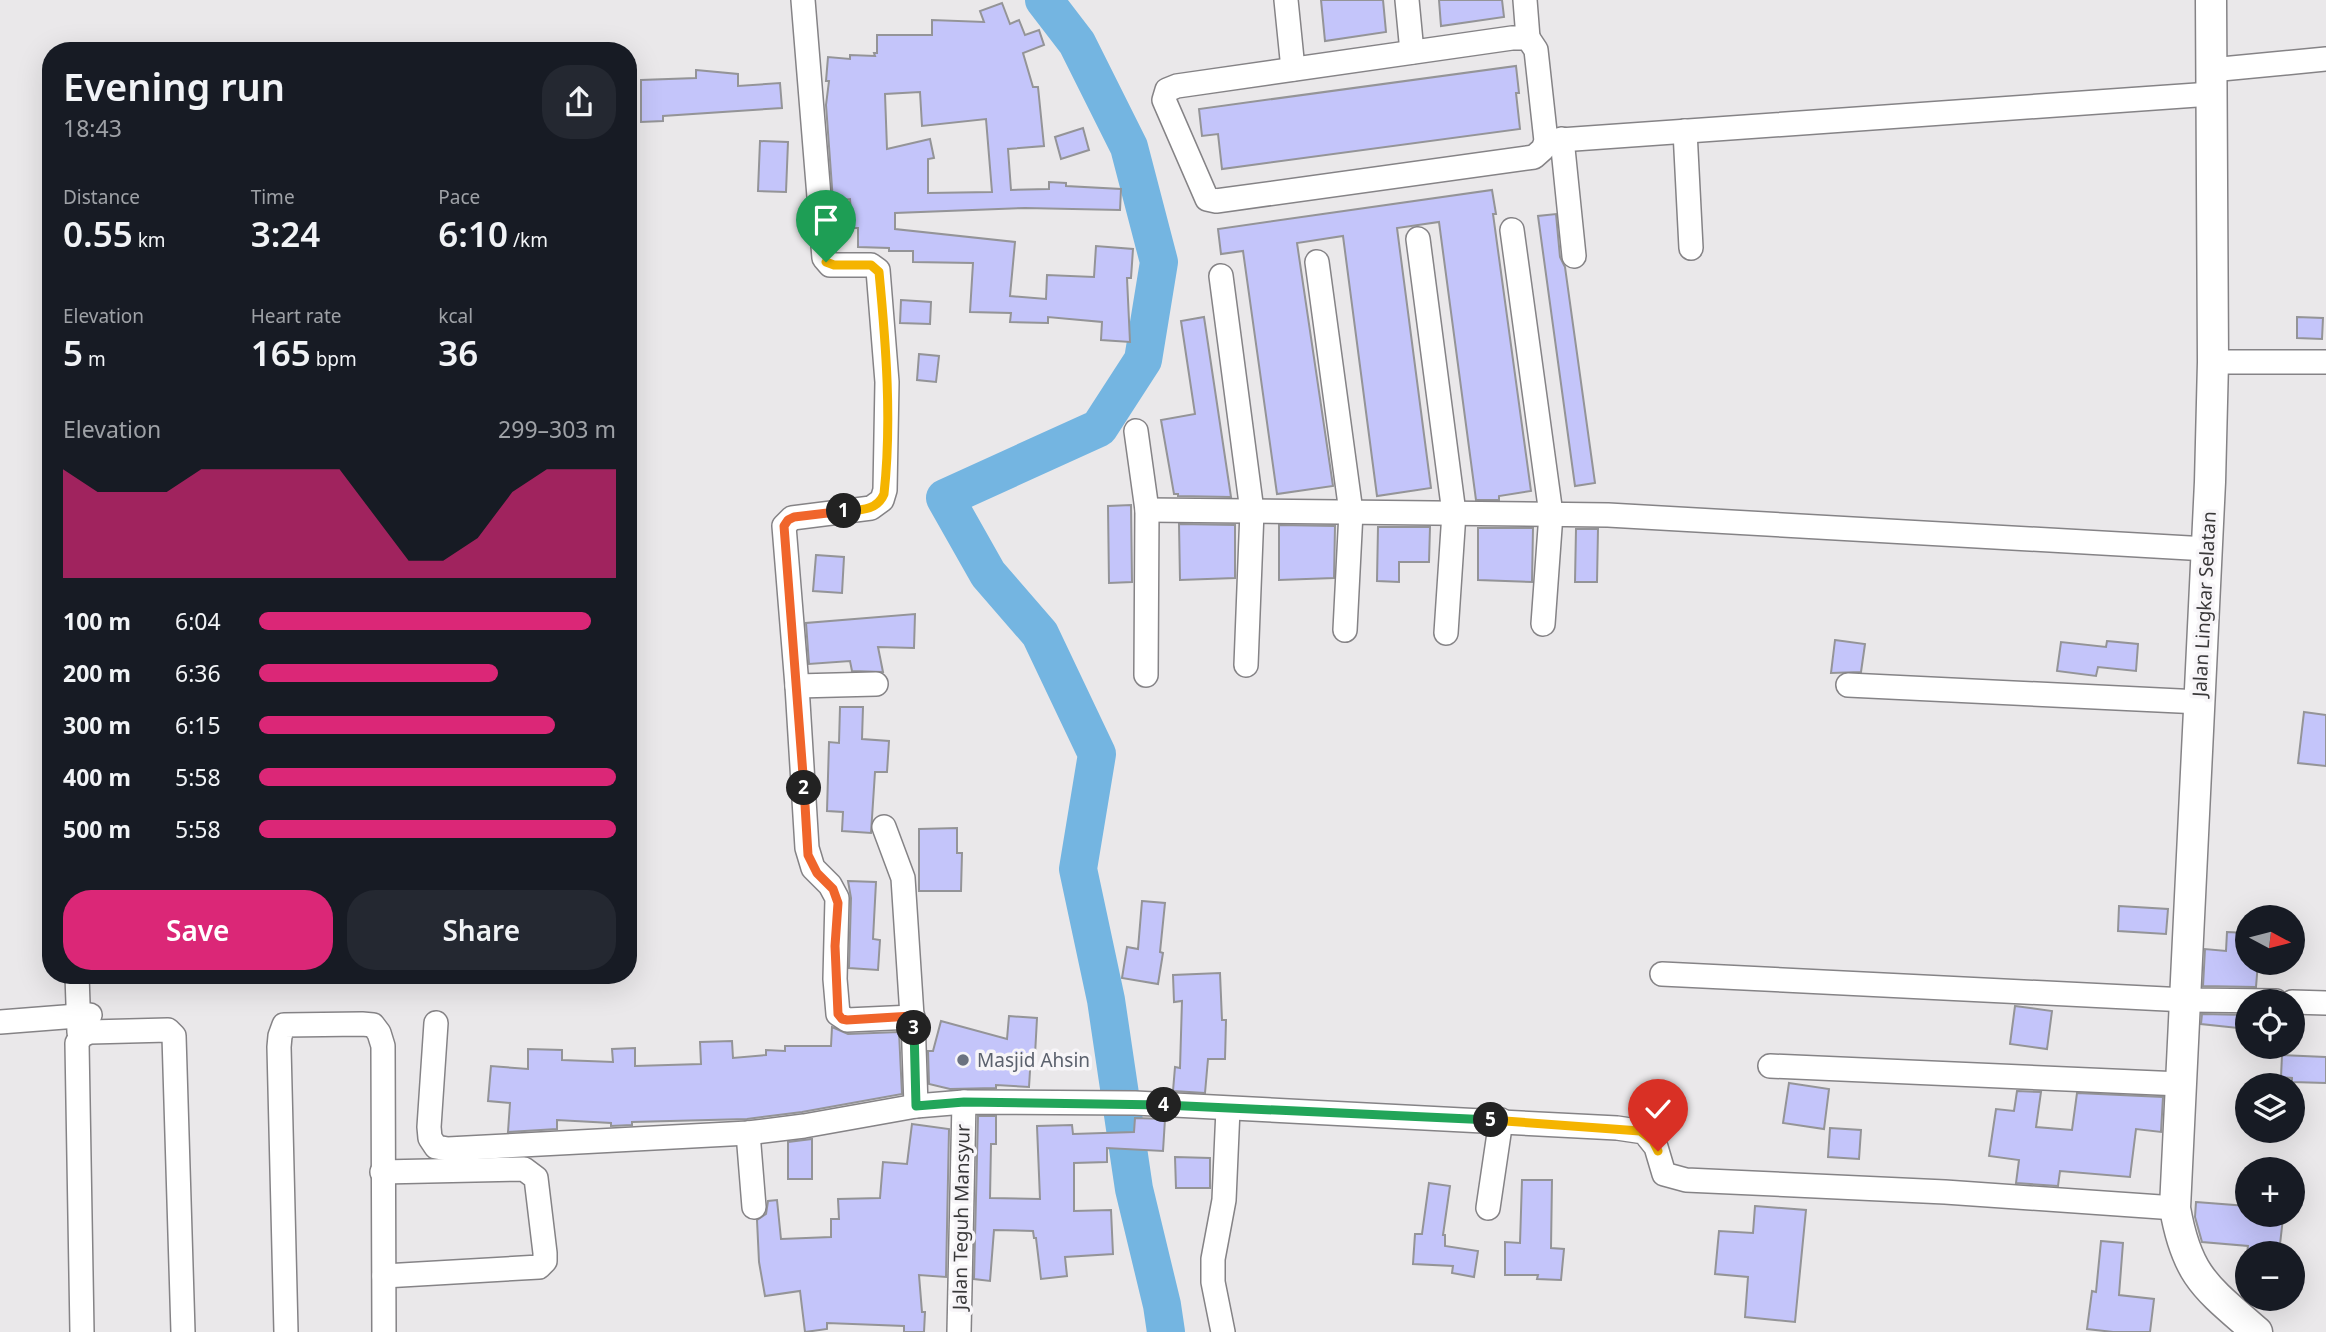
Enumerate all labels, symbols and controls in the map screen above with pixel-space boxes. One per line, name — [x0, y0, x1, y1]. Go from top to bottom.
text: Evening run — [63, 60, 285, 112]
button: share — [542, 65, 616, 139]
text: 18:43 — [63, 112, 122, 144]
text: Distance — [63, 184, 140, 210]
text: Time — [251, 184, 295, 210]
text: Pace — [438, 184, 480, 210]
pin — [796, 190, 856, 262]
icon: arrive — [807, 201, 845, 239]
text: 0.55 — [63, 210, 133, 257]
text: 3:24 — [251, 210, 320, 257]
text: 6:10 — [438, 210, 508, 257]
text: km — [133, 227, 166, 253]
text: /km — [508, 227, 548, 253]
text: Elevation — [63, 303, 144, 329]
text: Heart rate — [251, 303, 341, 329]
text: kcal — [438, 303, 473, 329]
text: 5 — [63, 329, 83, 376]
text: 165 — [251, 329, 311, 376]
text: 36 — [438, 329, 478, 376]
text: m — [83, 346, 106, 372]
text: bpm — [311, 346, 357, 372]
text: Elevation — [63, 413, 161, 445]
text: 299–303 m — [498, 413, 616, 445]
pin: 1 — [826, 494, 862, 528]
text: 1 — [838, 497, 849, 523]
street label: Jalan Lingkar Selatan — [2186, 510, 2222, 700]
text: 100 m — [63, 605, 131, 637]
text: 6:04 — [175, 605, 221, 637]
text: 200 m — [63, 657, 131, 689]
text: 6:36 — [175, 657, 221, 689]
text: 300 m — [63, 709, 131, 741]
text: 6:15 — [175, 709, 221, 741]
text: 400 m — [63, 761, 131, 793]
text: 5:58 — [175, 761, 221, 793]
pin: 2 — [786, 770, 822, 806]
text: 2 — [798, 774, 809, 800]
text: 500 m — [63, 813, 131, 845]
text: 5:58 — [175, 813, 221, 845]
button: Save — [63, 890, 333, 970]
button: Share — [347, 890, 616, 970]
north arrow — [2235, 905, 2305, 975]
map controls — [2235, 905, 2305, 1311]
button: locate — [2235, 989, 2305, 1059]
pin: 3 — [897, 1010, 932, 1046]
text: 3 — [908, 1014, 919, 1040]
place label: Masjid Ahsin — [977, 1047, 1090, 1073]
marker: Masjid Ahsin — [955, 1052, 971, 1068]
button: layers — [2235, 1073, 2305, 1143]
pin — [1628, 1079, 1688, 1151]
pin: 4 — [1146, 1088, 1182, 1122]
icon: check — [1639, 1090, 1677, 1128]
text: 4 — [1158, 1091, 1169, 1117]
pin: 5 — [1474, 1102, 1508, 1138]
text: 5 — [1485, 1106, 1496, 1132]
street label: Jalan Teguh Mansyur — [946, 1124, 976, 1312]
button: + — [2235, 1157, 2305, 1227]
button: − — [2235, 1241, 2305, 1311]

